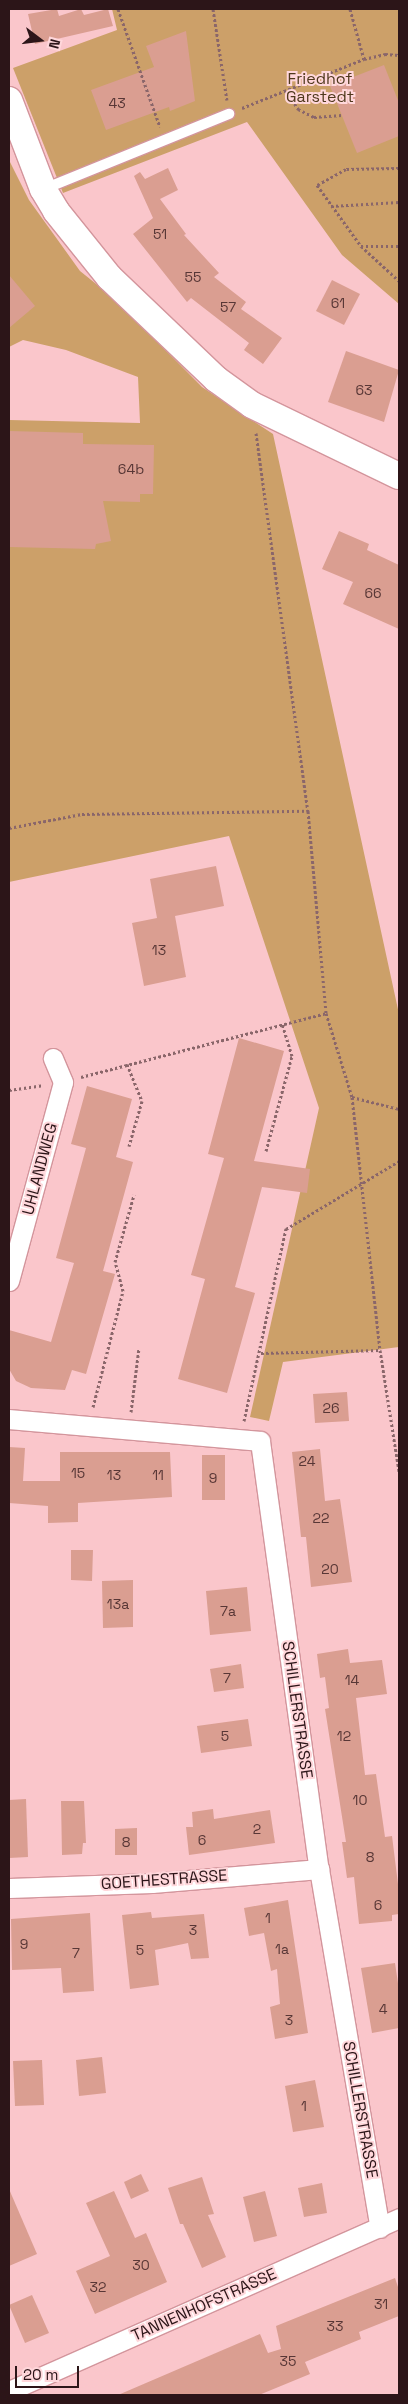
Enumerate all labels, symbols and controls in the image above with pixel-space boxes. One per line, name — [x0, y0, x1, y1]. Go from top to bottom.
north arrow — [15, 15, 65, 65]
text: N — [45, 37, 64, 51]
park label: Friedhof Garstedt — [286, 69, 354, 107]
house number: 43 — [108, 95, 126, 111]
house number: 51 — [153, 226, 167, 242]
house number: 55 — [185, 269, 201, 285]
house number: 61 — [331, 295, 345, 311]
house number: 57 — [220, 299, 236, 315]
house number: 63 — [355, 382, 373, 398]
house number: 64b — [118, 461, 144, 477]
house number: 66 — [364, 585, 382, 601]
house number: 13 — [152, 942, 166, 958]
street label: UHLANDWEG — [18, 1121, 62, 1217]
house number: 26 — [322, 1400, 340, 1416]
house number: 24 — [299, 1453, 315, 1469]
house number: 15 — [71, 1465, 85, 1481]
house number: 13 — [107, 1467, 121, 1483]
house number: 11 — [152, 1467, 164, 1483]
house number: 9 — [209, 1470, 217, 1486]
house number: 22 — [313, 1510, 329, 1526]
house number: 20 — [321, 1561, 339, 1577]
house number: 13a — [107, 1596, 129, 1612]
house number: 7a — [220, 1603, 236, 1619]
street label: SCHILLERSTRASSE — [278, 1640, 316, 1780]
house number: 7 — [223, 1670, 231, 1686]
house number: 14 — [345, 1672, 359, 1688]
house number: 5 — [221, 1728, 229, 1744]
house number: 12 — [337, 1728, 351, 1744]
house number: 10 — [353, 1792, 367, 1808]
house number: 2 — [253, 1821, 261, 1837]
house number: 6 — [198, 1832, 206, 1848]
house number: 8 — [122, 1834, 130, 1850]
house number: 8 — [366, 1849, 374, 1865]
street label: GOETHESTRASSE — [100, 1866, 228, 1894]
house number: 6 — [374, 1897, 382, 1913]
house number: 1 — [265, 1910, 271, 1926]
house number: 3 — [189, 1922, 197, 1938]
house number: 9 — [20, 1936, 28, 1952]
house number: 1a — [275, 1941, 289, 1957]
house number: 5 — [136, 1942, 144, 1958]
house number: 7 — [72, 1945, 80, 1961]
house number: 4 — [379, 2001, 387, 2017]
house number: 3 — [285, 2012, 293, 2028]
street label: SCHILLERSTRASSE — [339, 2040, 381, 2180]
house number: 1 — [301, 2098, 307, 2114]
house number: 30 — [132, 2257, 150, 2273]
street label: TANNENHOFSTRASSE — [129, 2264, 279, 2346]
house number: 32 — [90, 2279, 106, 2295]
house number: 31 — [374, 2296, 388, 2312]
house number: 33 — [327, 2318, 343, 2334]
house number: 35 — [280, 2353, 296, 2369]
scale bar — [18, 2356, 81, 2388]
text: 20 m — [23, 2365, 58, 2384]

